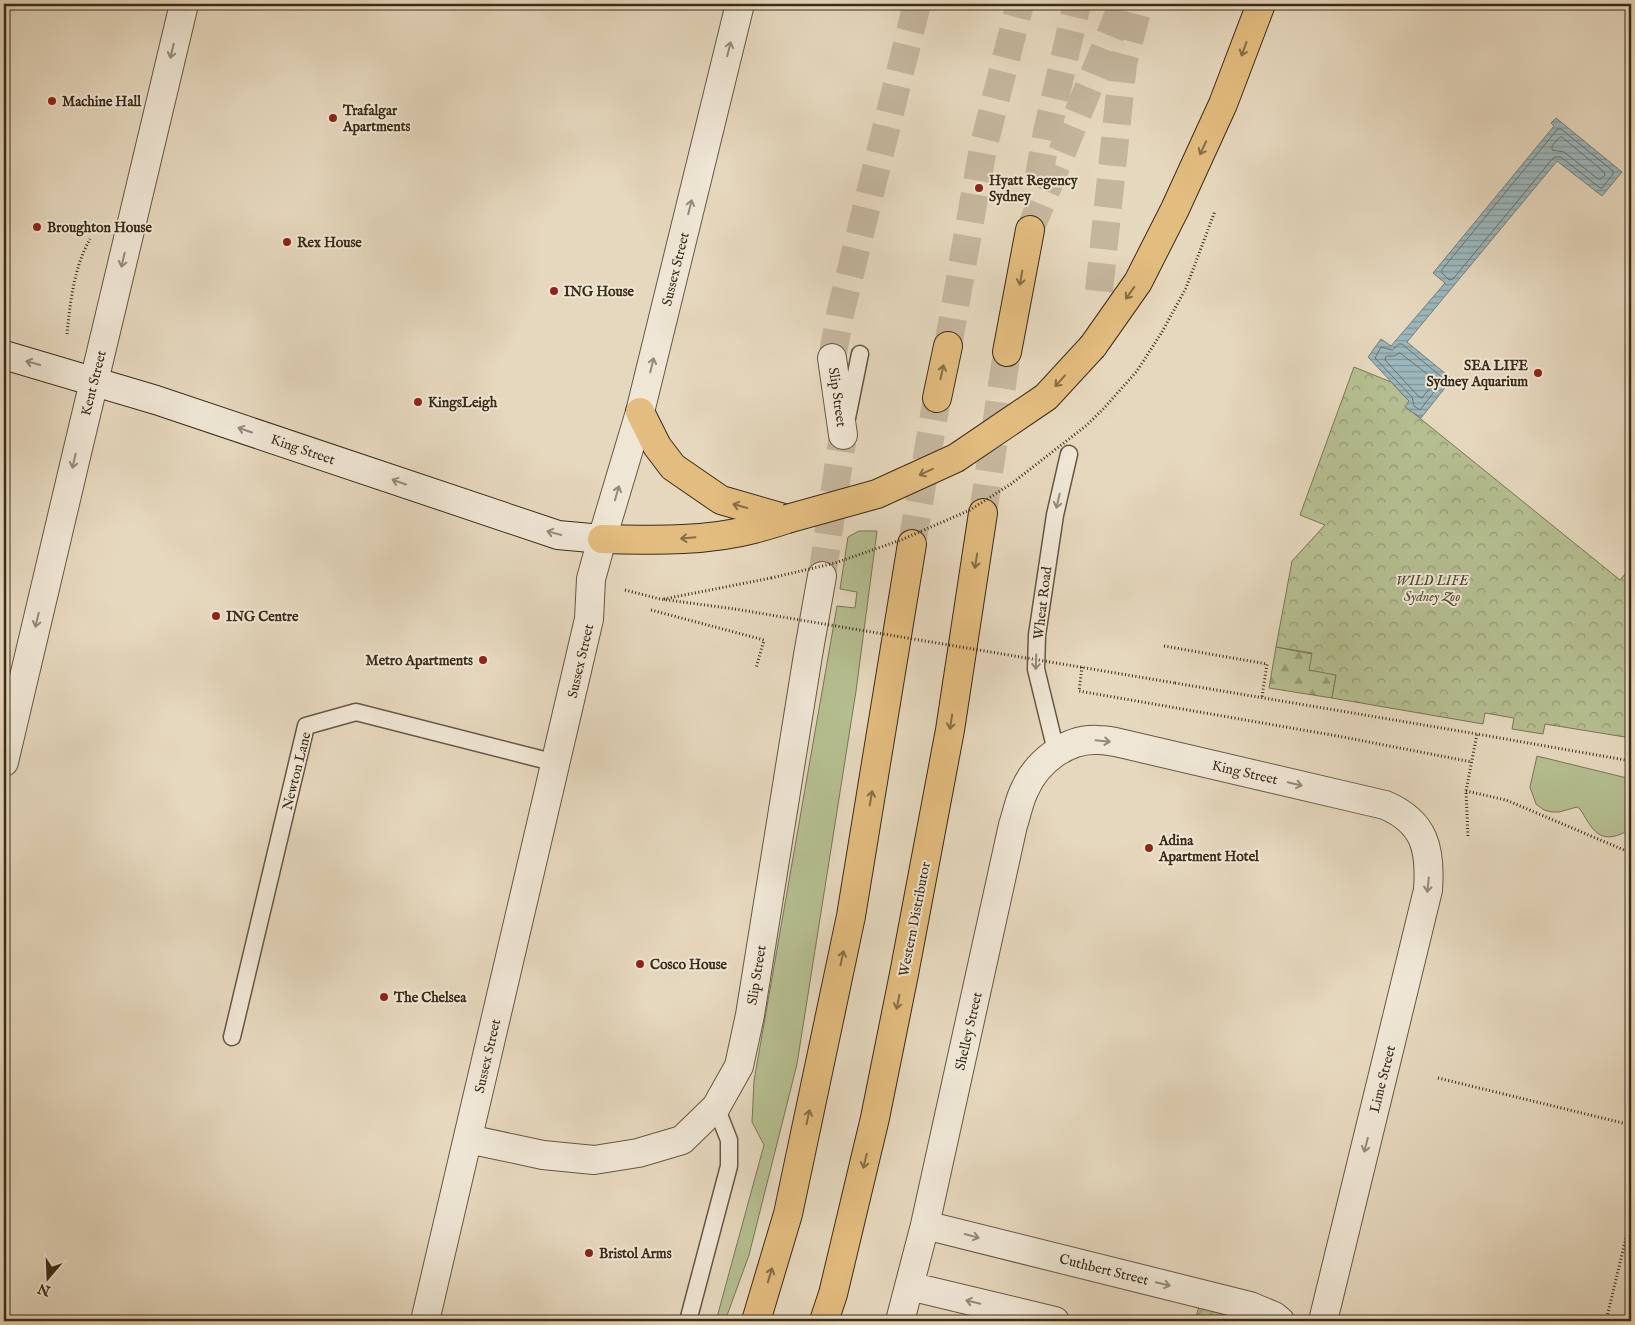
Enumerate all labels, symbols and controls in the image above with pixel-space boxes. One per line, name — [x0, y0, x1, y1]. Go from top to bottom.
one-way arrow — [725, 42, 734, 58]
one-way arrow — [1238, 42, 1247, 57]
one-way arrow — [167, 43, 176, 59]
place label: Machine Hall — [62, 93, 142, 111]
marker: Machine Hall — [46, 95, 58, 107]
place label: Trafalgar Apartments — [342, 102, 410, 136]
marker: Trafalgar Apartments — [327, 112, 339, 124]
one-way arrow — [1197, 141, 1207, 156]
place label: Hyatt Regency Sydney — [989, 172, 1079, 206]
marker: Hyatt Regency Sydney — [973, 182, 985, 194]
one-way arrow — [686, 200, 696, 216]
place label: Broughton House — [47, 219, 152, 237]
marker: Broughton House — [31, 221, 43, 233]
street label: Sussex Street — [658, 230, 694, 308]
place label: Rex House — [297, 234, 362, 252]
marker: Rex House — [281, 236, 293, 248]
one-way arrow — [118, 252, 127, 268]
one-way arrow — [1016, 269, 1026, 285]
place label: ING House — [564, 283, 635, 301]
marker: ING House — [548, 285, 560, 297]
one-way arrow — [1125, 286, 1135, 300]
street label: Kent Street — [77, 349, 111, 418]
one-way arrow — [648, 357, 657, 373]
place label: SEA LIFE Sydney Aquarium — [1427, 357, 1528, 391]
one-way arrow — [26, 358, 42, 368]
one-way arrow — [938, 365, 947, 381]
street label: Slip Street — [824, 366, 850, 428]
marker: SEA LIFE Sydney Aquarium — [1532, 367, 1544, 379]
one-way arrow — [1054, 375, 1066, 388]
place label: KingsLeigh — [428, 394, 498, 412]
marker: KingsLeigh — [412, 396, 424, 408]
one-way arrow — [238, 425, 254, 434]
street label: King Street — [268, 431, 337, 469]
one-way arrow — [69, 453, 78, 469]
one-way arrow — [919, 467, 934, 477]
one-way arrow — [392, 477, 408, 486]
one-way arrow — [612, 485, 622, 501]
one-way arrow — [1053, 493, 1062, 509]
one-way arrow — [733, 500, 749, 510]
one-way arrow — [546, 528, 562, 537]
one-way arrow — [680, 534, 696, 543]
one-way arrow — [971, 553, 981, 569]
street label: Wheat Road — [1030, 565, 1056, 641]
park label: WILD LIFE Sydney Zoo — [1396, 572, 1469, 607]
place label: ING Centre — [226, 608, 299, 626]
marker: ING Centre — [210, 610, 222, 622]
one-way arrow — [32, 611, 41, 627]
street label: Sussex Street — [564, 622, 598, 700]
place label: Metro Apartments — [366, 652, 473, 670]
marker: Metro Apartments — [477, 654, 489, 666]
one-way arrow — [1031, 654, 1041, 670]
one-way arrow — [946, 713, 956, 729]
street label: Newton Lane — [279, 730, 316, 812]
one-way arrow — [1094, 736, 1110, 746]
street label: King Street — [1210, 757, 1280, 789]
one-way arrow — [1287, 780, 1303, 789]
one-way arrow — [866, 790, 876, 806]
place label: Adina Apartment Hotel — [1158, 832, 1260, 866]
marker: Adina Apartment Hotel — [1143, 842, 1155, 854]
street label: Western Distributor — [895, 860, 935, 978]
one-way arrow — [1423, 877, 1433, 893]
street label: Slip Street — [743, 944, 771, 1006]
one-way arrow — [837, 950, 847, 966]
place label: Cosco House — [650, 956, 728, 974]
marker: Cosco House — [634, 958, 646, 970]
place label: The Chelsea — [393, 989, 467, 1007]
street label: Shelley Street — [951, 990, 987, 1072]
marker: The Chelsea — [378, 991, 390, 1003]
one-way arrow — [893, 993, 902, 1009]
street label: Sussex Street — [471, 1017, 505, 1095]
street label: Lime Street — [1366, 1044, 1400, 1115]
one-way arrow — [804, 1109, 814, 1125]
one-way arrow — [1361, 1137, 1370, 1153]
one-way arrow — [860, 1152, 869, 1168]
one-way arrow — [963, 1232, 979, 1241]
place label: Bristol Arms — [599, 1245, 672, 1263]
marker: Bristol Arms — [583, 1247, 595, 1259]
street label: Cuthbert Street — [1057, 1250, 1150, 1290]
north arrow — [22, 1252, 72, 1302]
one-way arrow — [765, 1267, 775, 1283]
text: N — [35, 1279, 54, 1300]
one-way arrow — [1155, 1280, 1171, 1290]
one-way arrow — [966, 1297, 982, 1306]

